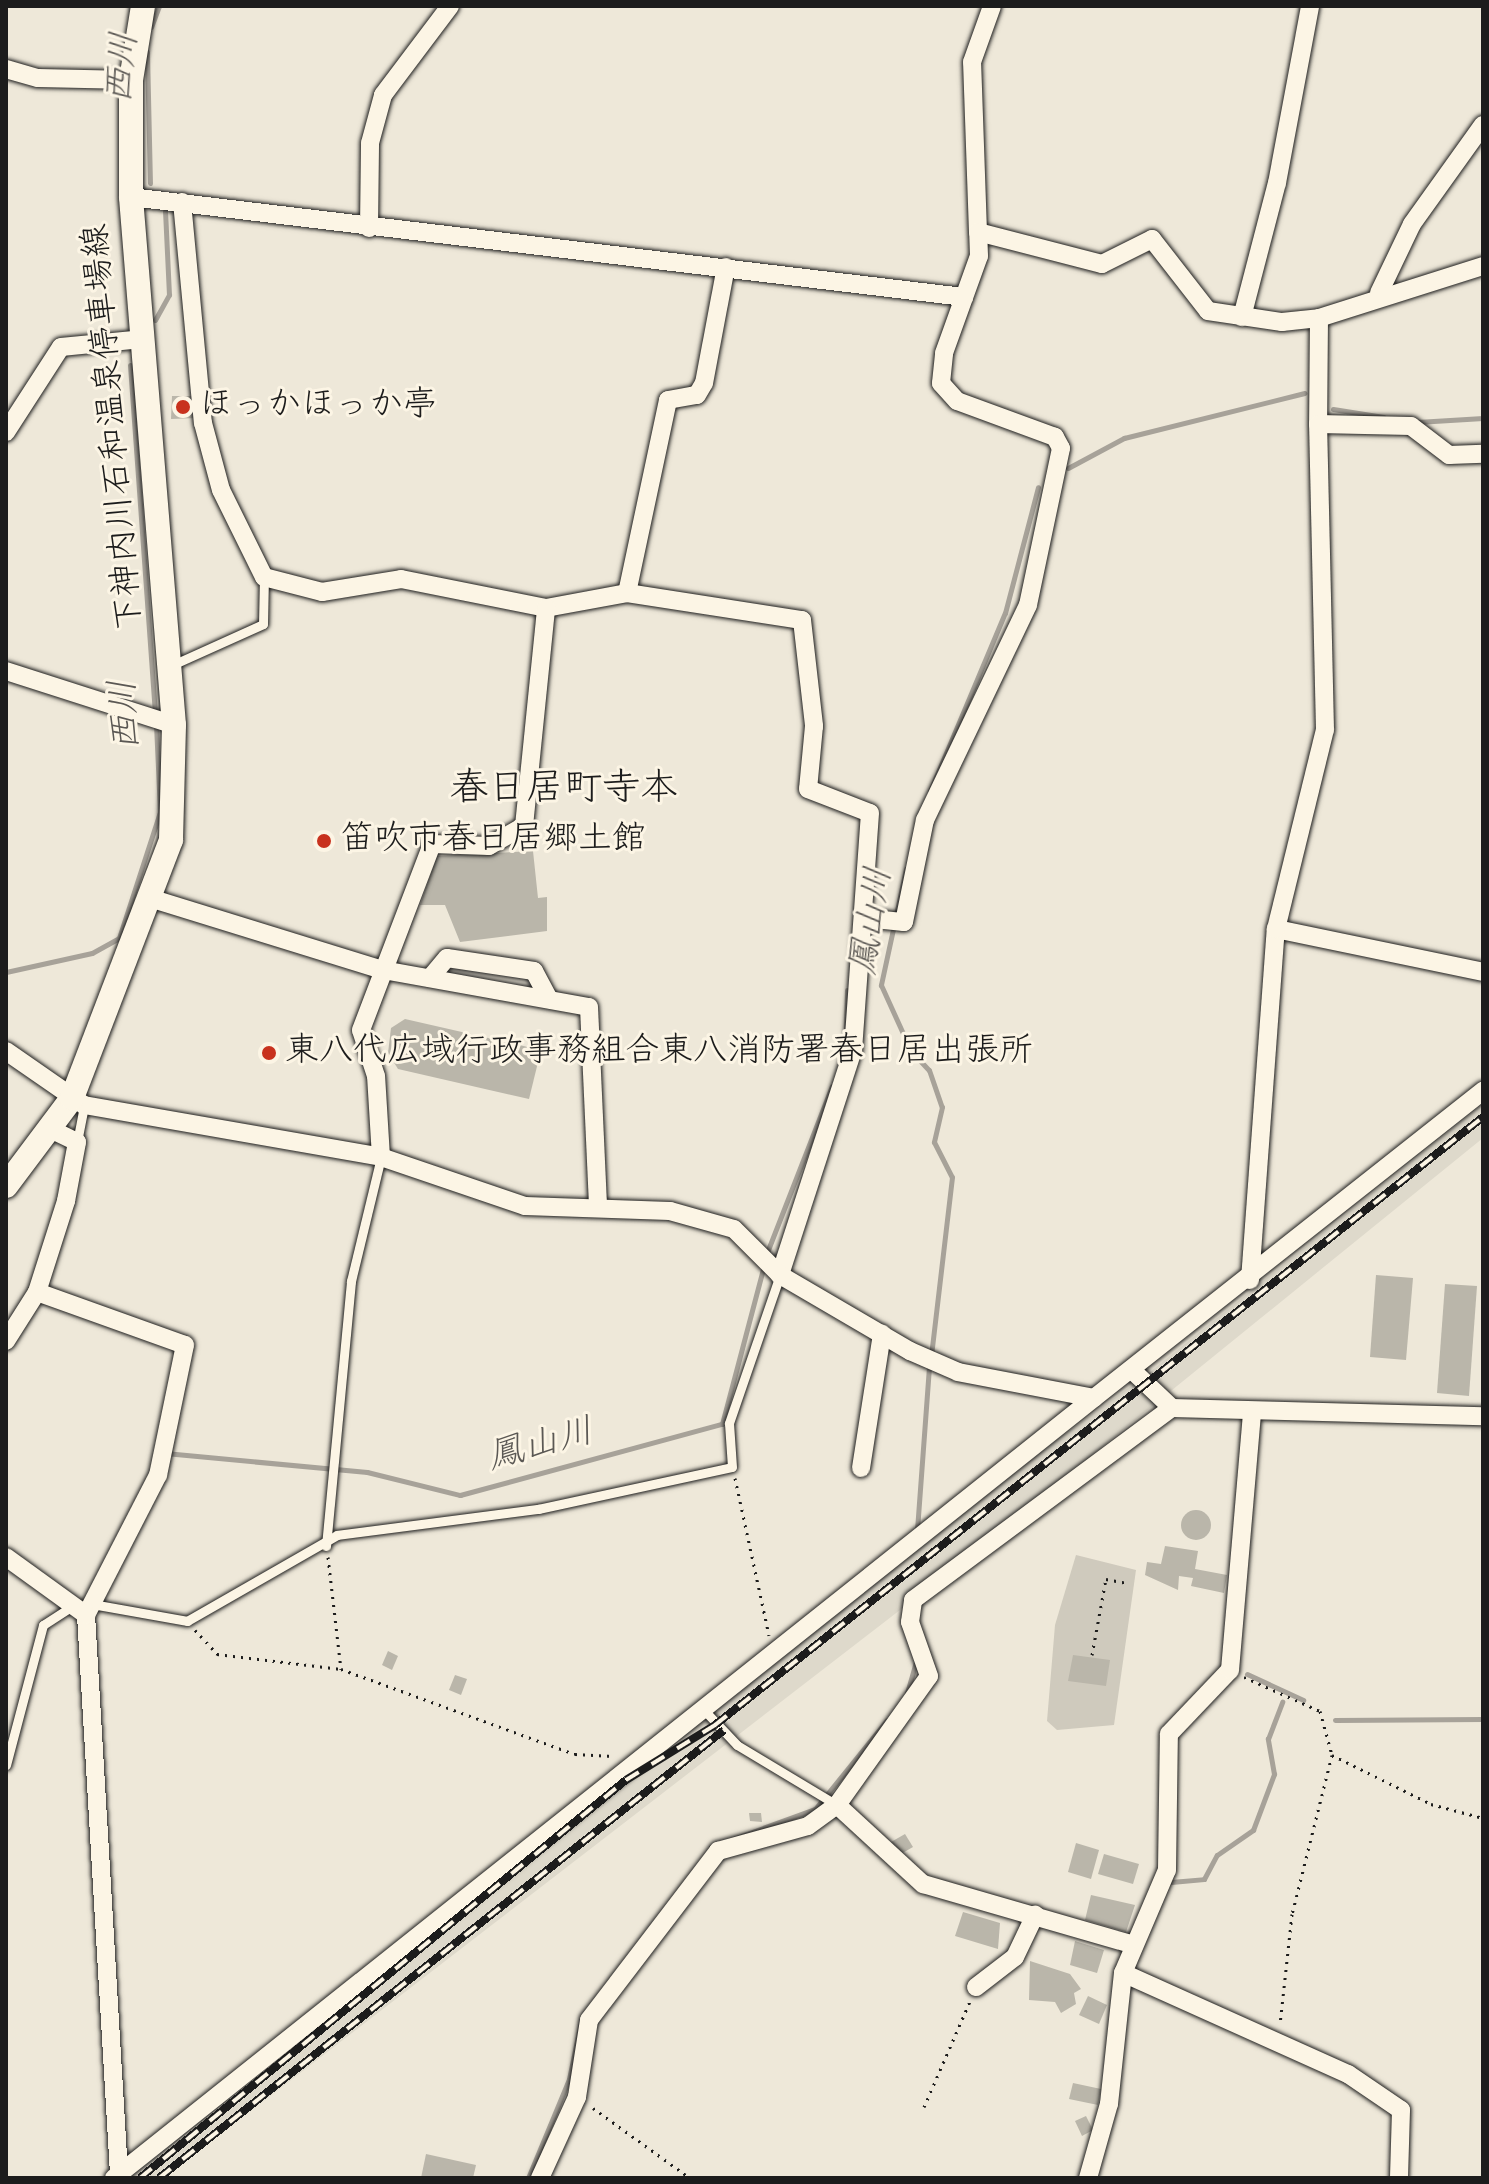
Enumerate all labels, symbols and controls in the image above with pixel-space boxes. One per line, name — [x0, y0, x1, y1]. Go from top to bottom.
water label: 西川 — [99, 30, 149, 106]
street label: 下神内川石和温泉停車場線 — [77, 222, 153, 632]
place label: ほっかほっか亭 — [199, 387, 437, 427]
marker: ほっかほっか亭 — [174, 398, 192, 416]
water label: 西川 — [103, 678, 151, 752]
district label: 春日居町寺本 — [450, 768, 678, 814]
place label: 笛吹市春日居郷土館 — [340, 821, 646, 861]
marker: 笛吹市春日居郷土館 — [315, 832, 333, 850]
water label: 鳳山川 — [843, 864, 903, 978]
place label: 東八代広域行政事務組合東八消防署春日居出張所 — [285, 1033, 1033, 1073]
marker: 東八代広域行政事務組合東八消防署春日居出張所 — [260, 1044, 278, 1062]
water label: 鳳山川 — [483, 1411, 599, 1481]

